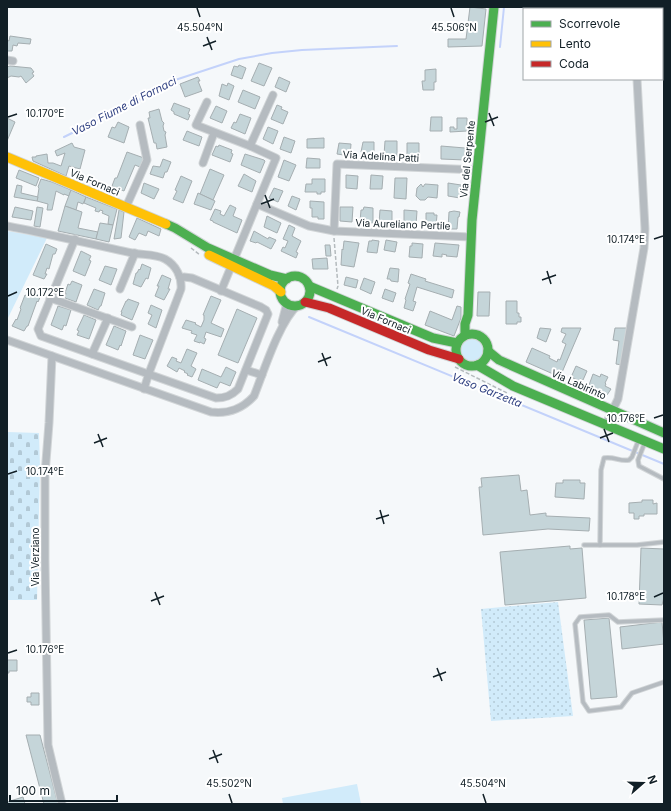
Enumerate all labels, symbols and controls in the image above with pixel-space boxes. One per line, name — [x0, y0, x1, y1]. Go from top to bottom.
legend — [523, 8, 663, 80]
text: Scorrevole — [559, 16, 620, 31]
text: 45.504°N — [177, 21, 223, 33]
text: 45.506°N — [431, 21, 477, 33]
text: Lento — [559, 36, 591, 51]
text: Coda — [559, 56, 589, 71]
water label: Vaso Fiume di Fornaci — [69, 73, 179, 139]
text: 10.170°E — [26, 107, 64, 119]
street label: Via del Serpente — [457, 119, 477, 198]
street label: Via Adelina Patti — [342, 148, 420, 164]
street label: Via Fornaci — [68, 166, 122, 198]
street label: Via Aureliano Pertile — [355, 216, 451, 232]
text: 10.174°E — [607, 233, 645, 245]
text: 10.172°E — [26, 286, 64, 298]
street label: Via Fornaci — [359, 304, 413, 336]
street label: Via Labirinto — [550, 367, 608, 401]
water label: Vaso Garzetta — [450, 370, 524, 410]
text: 10.176°E — [607, 412, 645, 424]
text: 10.174°E — [26, 465, 64, 477]
street label: Via Verziano — [29, 527, 41, 587]
text: 10.178°E — [607, 590, 645, 602]
text: 10.176°E — [26, 643, 64, 655]
north arrow — [623, 763, 663, 803]
text: N — [644, 773, 660, 786]
scale bar — [10, 777, 117, 803]
text: 45.502°N — [206, 777, 252, 789]
text: 45.504°N — [460, 777, 506, 789]
text: 100 m — [16, 783, 50, 798]

